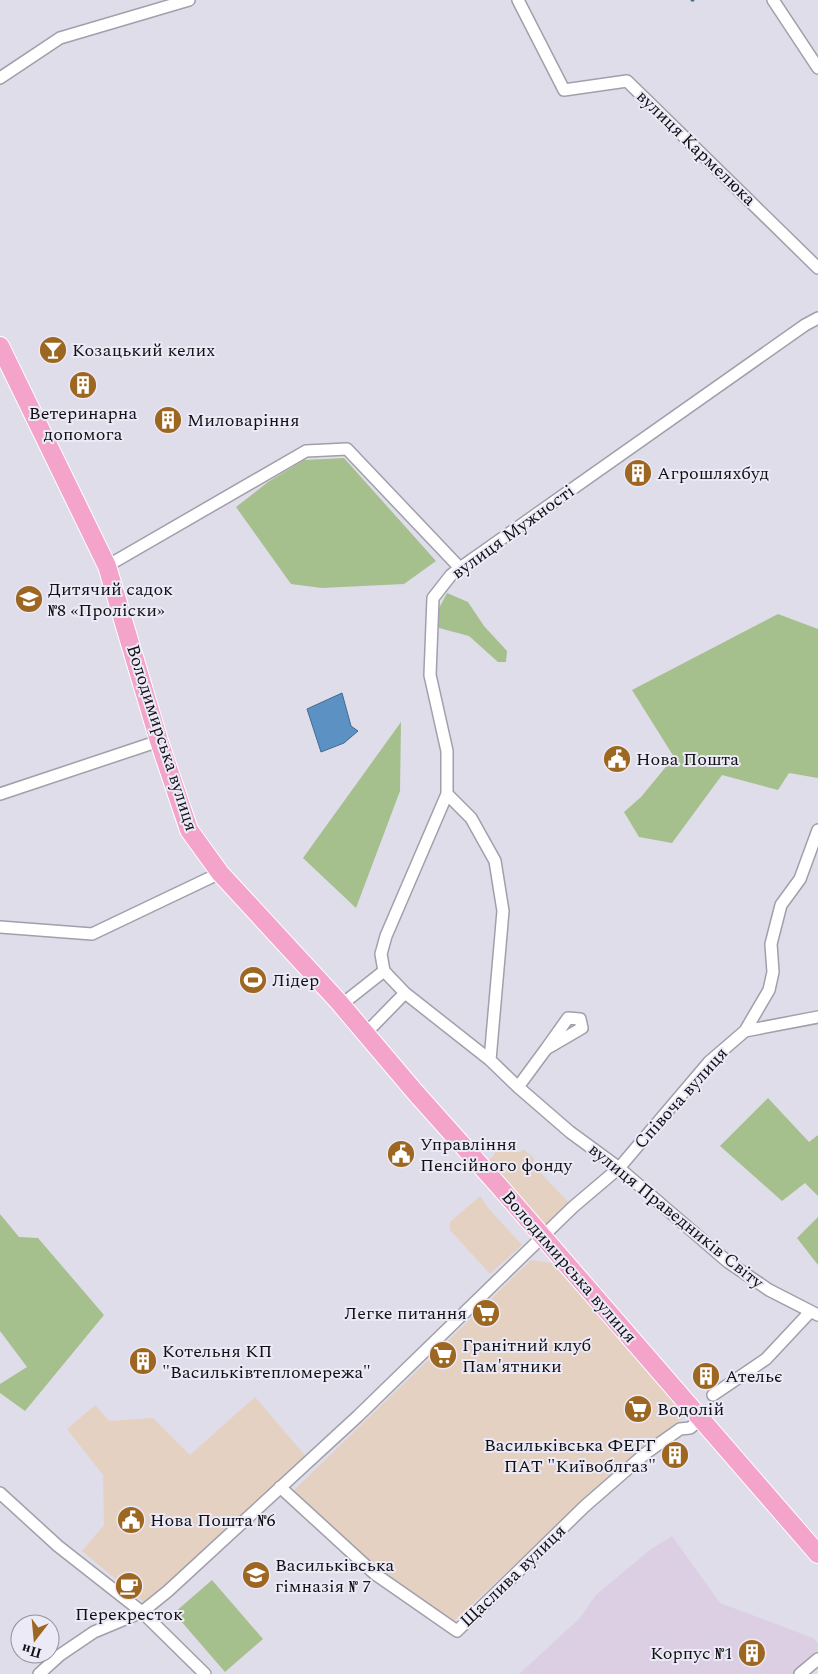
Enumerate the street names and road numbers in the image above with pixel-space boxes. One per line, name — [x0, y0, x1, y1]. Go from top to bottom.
street label: вулиця Кармелюка — [630, 84, 762, 213]
street label: вулиця Мужності — [446, 478, 580, 586]
street label: Володимирська вулиця — [119, 641, 205, 835]
street label: Співоча вулиця — [628, 1041, 734, 1155]
street label: вулиця Праведників Світу — [582, 1137, 771, 1296]
street label: Володимирська вулиця — [495, 1185, 643, 1349]
street label: Щаслива вулиця — [454, 1518, 572, 1634]

